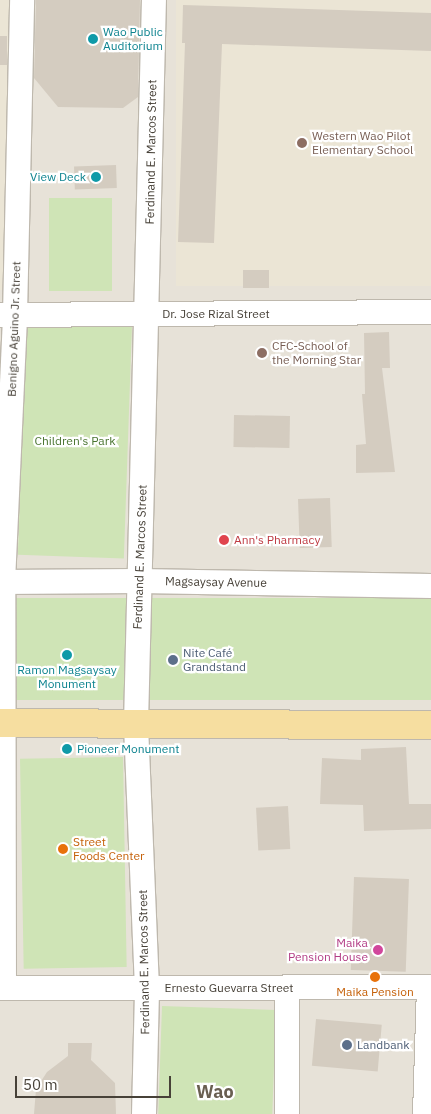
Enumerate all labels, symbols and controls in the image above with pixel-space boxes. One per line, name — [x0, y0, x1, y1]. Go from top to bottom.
place label: Wao Public Auditorium — [103, 25, 163, 53]
marker: Wao Public Auditorium — [87, 33, 99, 45]
street label: Ferdinand E. Marcos Street — [143, 79, 159, 225]
place label: Western Wao Pilot Elementary School — [312, 129, 413, 157]
marker: Western Wao Pilot Elementary School — [296, 137, 308, 149]
place label: View Deck — [30, 170, 86, 184]
marker: View Deck — [90, 171, 102, 183]
street label: Benigno Aguino Jr. Street — [4, 261, 24, 397]
street label: Dr. Jose Rizal Street — [162, 307, 270, 321]
place label: CFC-School of the Morning Star — [272, 339, 361, 367]
marker: CFC-School of the Morning Star — [256, 347, 268, 359]
park label: Children's Park — [35, 434, 115, 448]
street label: Ferdinand E. Marcos Street — [130, 484, 150, 630]
place label: Ann's Pharmacy — [234, 533, 321, 547]
marker: Ann's Pharmacy — [218, 534, 230, 546]
street label: Magsaysay Avenue — [165, 574, 267, 590]
place label: Nite Café Grandstand — [183, 646, 246, 674]
marker: Ramon Magsaysay Monument — [61, 649, 73, 661]
marker: Nite Café Grandstand — [167, 654, 179, 666]
place label: Ramon Magsaysay Monument — [17, 663, 117, 691]
place label: Pioneer Monument — [77, 742, 179, 756]
marker: Pioneer Monument — [61, 743, 73, 755]
place label: Street Foods Center — [73, 835, 144, 863]
marker: Street Foods Center — [57, 843, 69, 855]
street label: Ferdinand E. Marcos Street — [136, 889, 152, 1035]
place label: Maika Pension House — [288, 936, 368, 964]
marker: Maika Pension House — [372, 944, 384, 956]
marker: Maika Pension — [369, 971, 381, 983]
street label: Ernesto Guevarra Street — [164, 981, 294, 995]
place label: Maika Pension — [336, 985, 414, 999]
place label: Landbank — [357, 1038, 410, 1052]
marker: Landbank — [341, 1039, 353, 1051]
scale bar — [18, 1066, 174, 1098]
text: 50 m — [23, 1075, 58, 1094]
district label: Wao — [196, 1081, 234, 1103]

